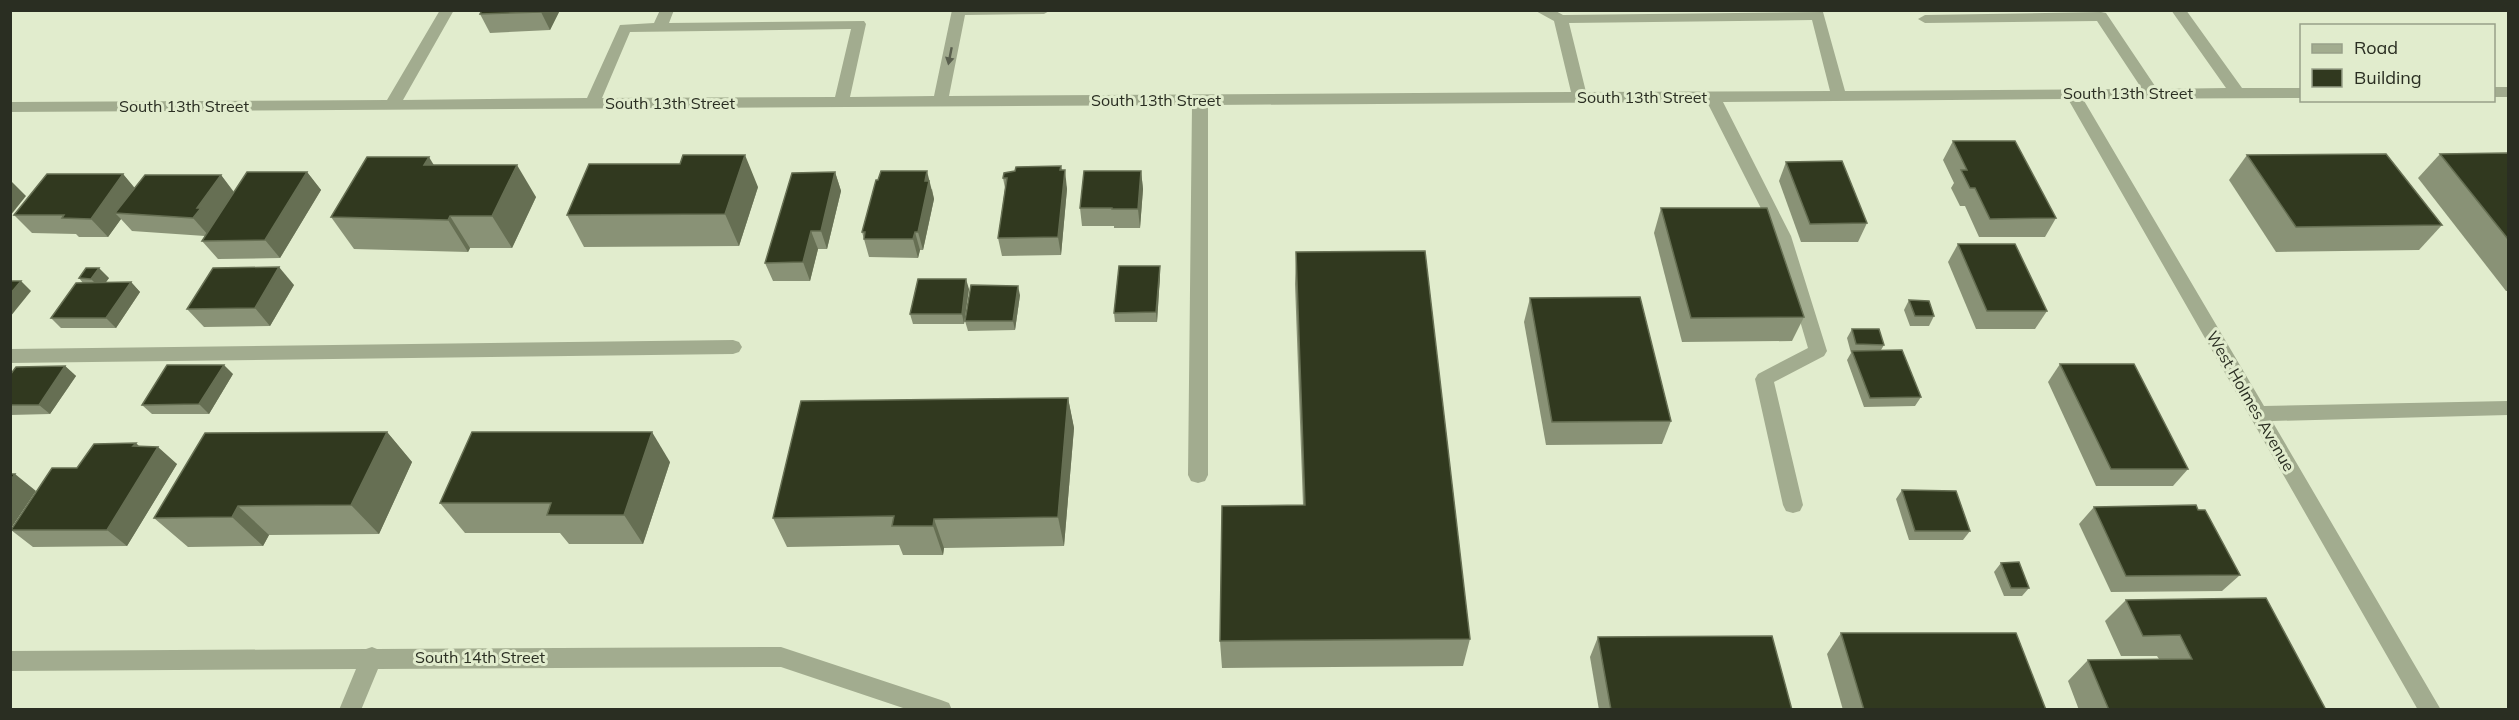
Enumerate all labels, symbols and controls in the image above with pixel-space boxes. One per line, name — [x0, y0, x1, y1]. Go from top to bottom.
legend — [2300, 24, 2495, 102]
text: Road — [2354, 36, 2398, 59]
one-way arrow — [945, 47, 954, 66]
text: Building — [2354, 66, 2422, 89]
street label: South 13th Street — [2063, 83, 2193, 103]
street label: South 13th Street — [1577, 87, 1707, 107]
street label: South 13th Street — [1091, 90, 1221, 110]
street label: South 13th Street — [605, 93, 735, 113]
street label: South 13th Street — [119, 96, 249, 116]
street label: West Holmes Avenue — [2203, 327, 2299, 475]
street label: South 14th Street — [415, 647, 545, 667]

